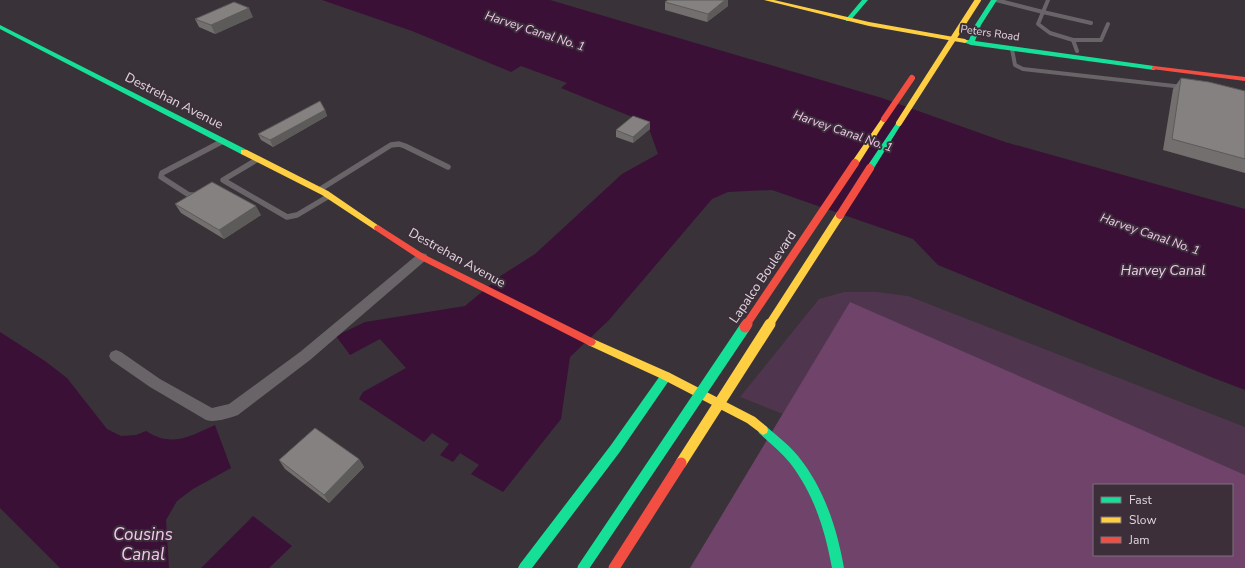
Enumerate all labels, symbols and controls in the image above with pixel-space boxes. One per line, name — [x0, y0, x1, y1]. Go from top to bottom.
water label: Harvey Canal No. 1 — [483, 7, 587, 55]
street label: Peters Road — [959, 21, 1021, 45]
street label: Destrehan Avenue — [122, 68, 226, 134]
water label: Harvey Canal No. 1 — [791, 106, 895, 156]
water label: Harvey Canal No. 1 — [1098, 209, 1202, 259]
street label: Destrehan Avenue — [405, 224, 509, 292]
street label: Lapalco Boulevard — [725, 227, 801, 327]
water label: Harvey Canal — [1121, 261, 1205, 280]
legend — [1093, 484, 1233, 556]
text: Fast — [1129, 492, 1152, 508]
text: Slow — [1129, 512, 1157, 528]
water label: Cousins Canal — [113, 523, 173, 566]
text: Jam — [1128, 532, 1150, 548]

